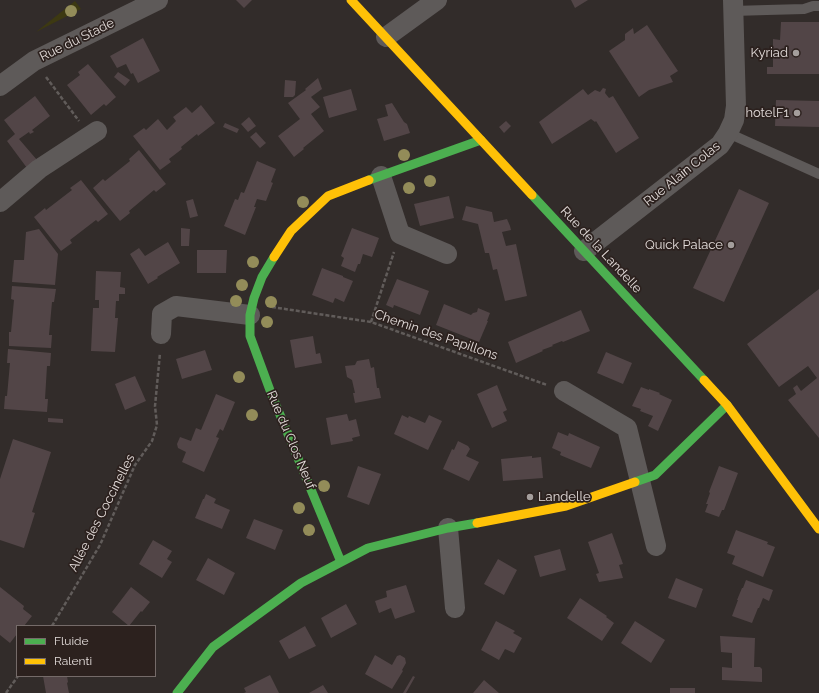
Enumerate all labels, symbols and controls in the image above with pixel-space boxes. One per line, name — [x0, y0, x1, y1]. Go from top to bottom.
street label: Rue du Stade — [37, 15, 117, 65]
place label: Kyriad — [750, 45, 788, 61]
marker: Kyriad — [791, 48, 801, 58]
place label: hotelF1 — [745, 105, 789, 121]
marker: hotelF1 — [792, 108, 802, 118]
street label: Rue Alain Colas — [641, 138, 723, 210]
street label: Rue de la Landelle — [557, 203, 645, 297]
place label: Quick Palace — [645, 237, 723, 253]
marker: Quick Palace — [726, 240, 736, 250]
street label: Chemin des Papillons — [372, 307, 500, 363]
street label: Rue du Clos Neuf — [263, 388, 319, 492]
street label: Allée des Coccinelles — [66, 452, 138, 574]
place label: Landelle — [538, 489, 591, 505]
marker: Landelle — [525, 492, 535, 502]
legend — [16, 625, 156, 677]
text: Fluide — [54, 634, 89, 648]
text: Ralenti — [54, 654, 92, 668]

